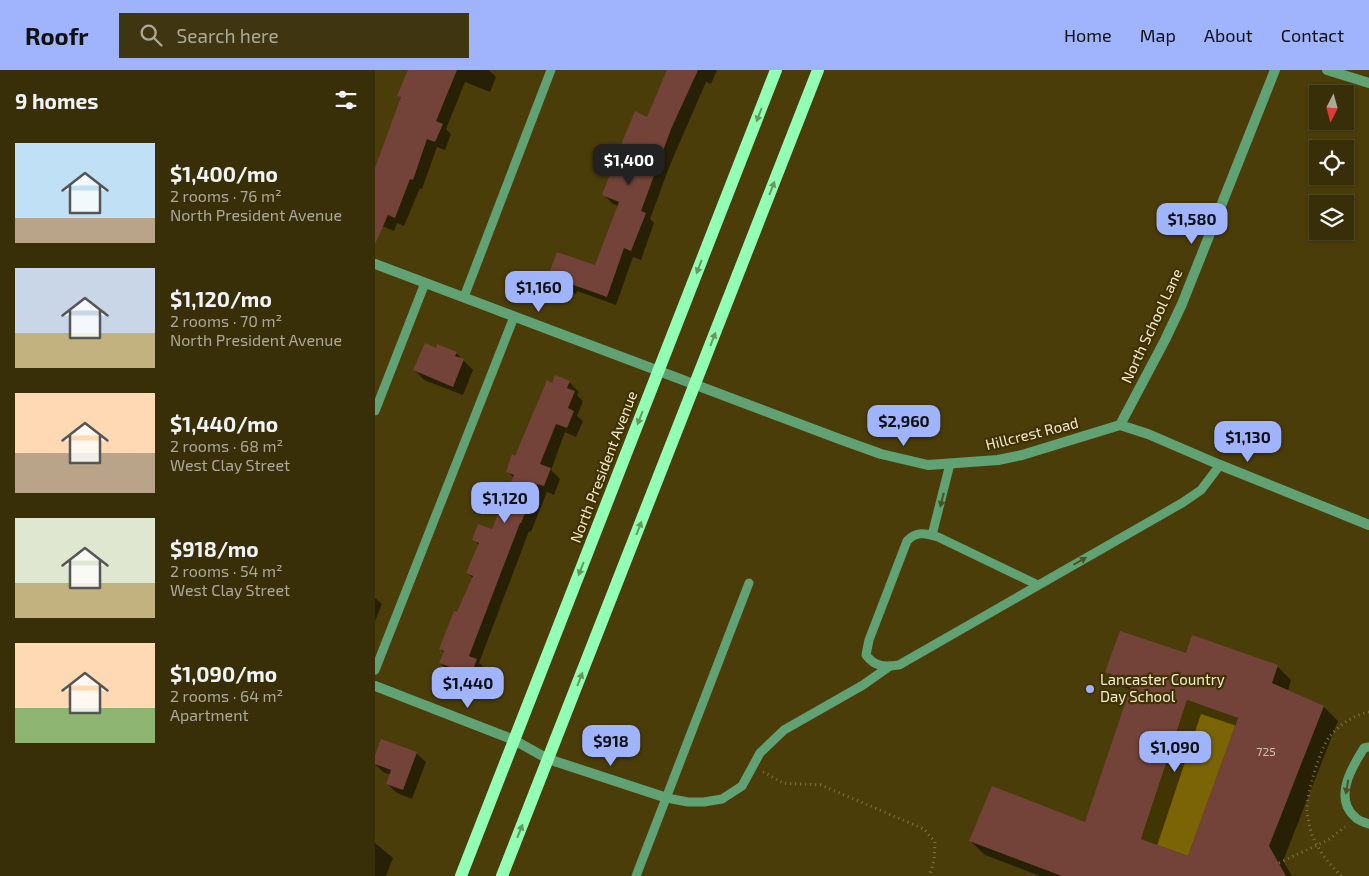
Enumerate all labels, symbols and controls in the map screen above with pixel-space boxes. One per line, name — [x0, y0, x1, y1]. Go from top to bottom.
search box — [119, 13, 469, 58]
text: Roofr — [25, 21, 89, 50]
icon: search — [137, 21, 165, 49]
text: Search here — [177, 24, 279, 47]
text: Home — [1064, 24, 1112, 46]
text: Map — [1140, 24, 1176, 46]
text: About — [1204, 24, 1253, 46]
text: Contact — [1281, 24, 1344, 46]
north arrow — [1309, 85, 1354, 130]
map controls — [1309, 85, 1354, 240]
icon: filters — [332, 86, 360, 114]
text: 9 homes — [15, 88, 98, 113]
one-way arrow — [754, 108, 762, 123]
button: locate — [1309, 140, 1354, 185]
pin: $1,400 — [588, 144, 670, 186]
text: $1,400 — [604, 150, 654, 169]
text: $1,400/mo — [170, 161, 278, 186]
icon: home — [55, 163, 115, 223]
one-way arrow — [769, 180, 776, 195]
text: 2 rooms · 76 m² — [170, 186, 282, 205]
button: layers — [1309, 195, 1354, 240]
pin: $1,580 — [1151, 202, 1233, 245]
text: North President Avenue — [170, 205, 342, 224]
text: $1,580 — [1168, 209, 1216, 228]
one-way arrow — [695, 260, 703, 274]
street label: North School Lane — [1117, 265, 1186, 386]
pin: $1,160 — [498, 270, 580, 313]
text: $1,160 — [516, 277, 562, 296]
text: $1,120/mo — [170, 286, 272, 311]
icon: home — [55, 288, 115, 348]
text: 2 rooms · 70 m² — [170, 311, 282, 330]
text: North President Avenue — [170, 330, 342, 349]
one-way arrow — [709, 332, 717, 346]
street label: North President Avenue — [566, 388, 640, 545]
pin: $2,960 — [863, 404, 945, 447]
text: $1,440/mo — [170, 411, 278, 436]
one-way arrow — [636, 411, 644, 426]
text: $2,960 — [878, 411, 930, 430]
icon: home — [55, 413, 115, 473]
street label: Hillcrest Road — [983, 413, 1080, 453]
pin: $1,130 — [1207, 420, 1289, 463]
text: $1,130 — [1225, 427, 1271, 446]
text: 2 rooms · 68 m² — [170, 436, 283, 455]
text: West Clay Street — [170, 455, 290, 474]
pin: $1,120 — [464, 482, 546, 524]
text: $1,120 — [482, 488, 528, 507]
one-way arrow — [938, 492, 946, 507]
one-way arrow — [635, 520, 643, 535]
text: $918/mo — [170, 536, 259, 561]
icon: home — [55, 538, 115, 598]
one-way arrow — [1074, 557, 1087, 566]
text: 2 rooms · 54 m² — [170, 561, 283, 580]
one-way arrow — [577, 562, 584, 577]
text: West Clay Street — [170, 580, 290, 599]
text: $1,090/mo — [170, 661, 277, 686]
icon: home — [55, 663, 115, 723]
pin: $1,440 — [427, 666, 509, 709]
place label: Lancaster Country Day School — [1100, 670, 1225, 705]
one-way arrow — [576, 672, 584, 687]
text: $1,440 — [443, 673, 493, 692]
marker: Lancaster Country Day School — [1084, 683, 1096, 695]
text: 2 rooms · 64 m² — [170, 686, 283, 705]
text: Apartment — [170, 705, 249, 724]
pin: $918 — [581, 724, 641, 767]
pin: $1,090 — [1134, 730, 1216, 773]
text: $918 — [593, 731, 629, 750]
text: $1,090 — [1150, 737, 1200, 756]
house number: 725 — [1256, 744, 1276, 758]
one-way arrow — [1342, 780, 1350, 796]
one-way arrow — [516, 823, 524, 838]

